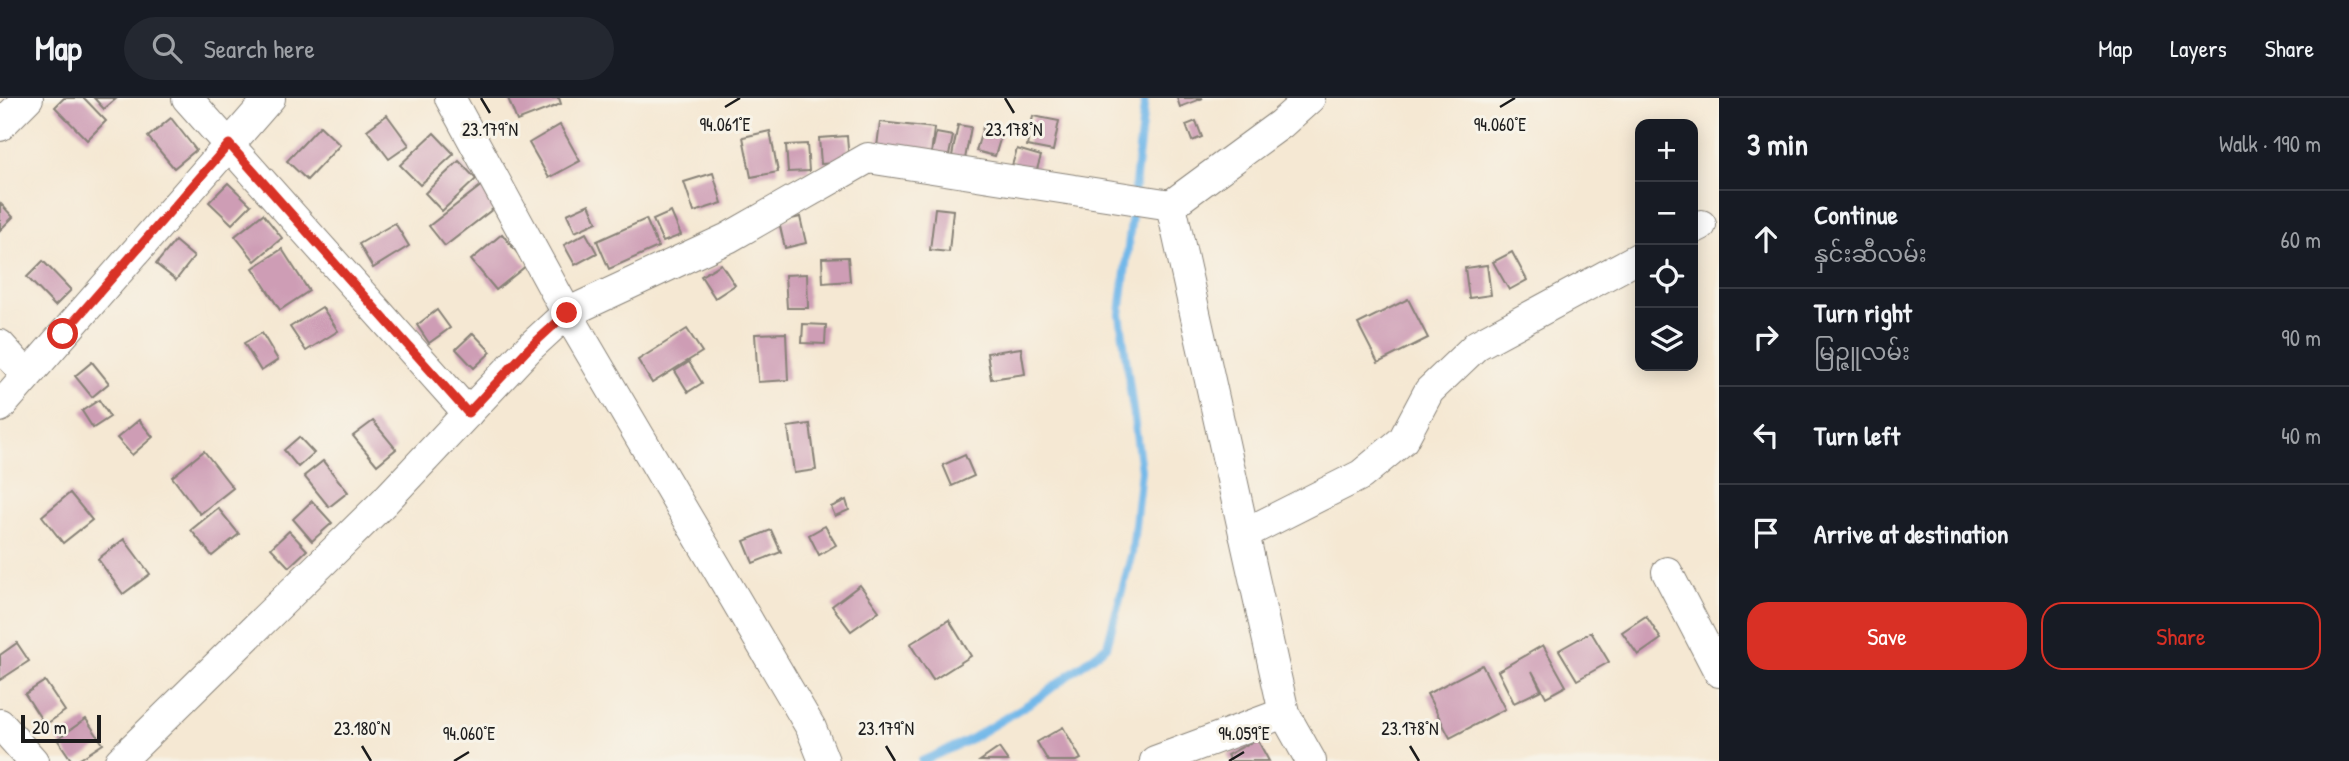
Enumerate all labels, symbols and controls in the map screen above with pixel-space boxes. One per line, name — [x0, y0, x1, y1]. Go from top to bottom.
search box — [124, 17, 614, 80]
text: Map — [35, 26, 82, 70]
icon: search — [148, 29, 186, 67]
text: Search here — [204, 31, 315, 66]
text: Map — [2098, 32, 2132, 64]
text: Layers — [2170, 32, 2227, 64]
text: Share — [2265, 32, 2314, 64]
text: 94.061°E — [699, 112, 751, 137]
text: 94.060°E — [1474, 112, 1526, 137]
text: 23.179°N — [462, 117, 518, 142]
text: 23.178°N — [985, 117, 1043, 142]
map controls — [1635, 119, 1698, 371]
button: + — [1635, 119, 1698, 182]
text: 3 min — [1747, 124, 1808, 164]
text: Walk · 190 m — [2219, 128, 2321, 159]
button: − — [1635, 182, 1698, 245]
text: Continue — [1814, 197, 1898, 232]
icon: ahead — [1747, 220, 1785, 258]
text: 60 m — [2281, 224, 2321, 255]
text: နှင်းဆီလမ်း — [1814, 238, 1927, 269]
button: locate — [1635, 245, 1698, 308]
text: Turn right — [1814, 295, 1912, 330]
route end — [551, 297, 582, 328]
button: layers — [1635, 308, 1698, 371]
route start — [47, 318, 78, 349]
icon: right — [1747, 318, 1785, 356]
text: 90 m — [2281, 322, 2321, 353]
text: မြဉ္ဇူလမ်း — [1814, 336, 1910, 367]
icon: left — [1747, 416, 1785, 454]
text: Turn left — [1814, 418, 1900, 453]
text: 40 m — [2281, 420, 2321, 451]
icon: arrive — [1747, 514, 1785, 552]
text: Arrive at destination — [1814, 516, 2009, 551]
button: Save — [1747, 602, 2027, 670]
button: Share — [2041, 602, 2321, 670]
scale bar — [21, 712, 102, 744]
text: 20 m — [32, 714, 67, 740]
text: 23.180°N — [334, 716, 390, 741]
text: 23.179°N — [858, 716, 914, 741]
text: 23.178°N — [1381, 716, 1439, 741]
text: 94.060°E — [443, 721, 495, 746]
text: 94.059°E — [1218, 721, 1270, 746]

